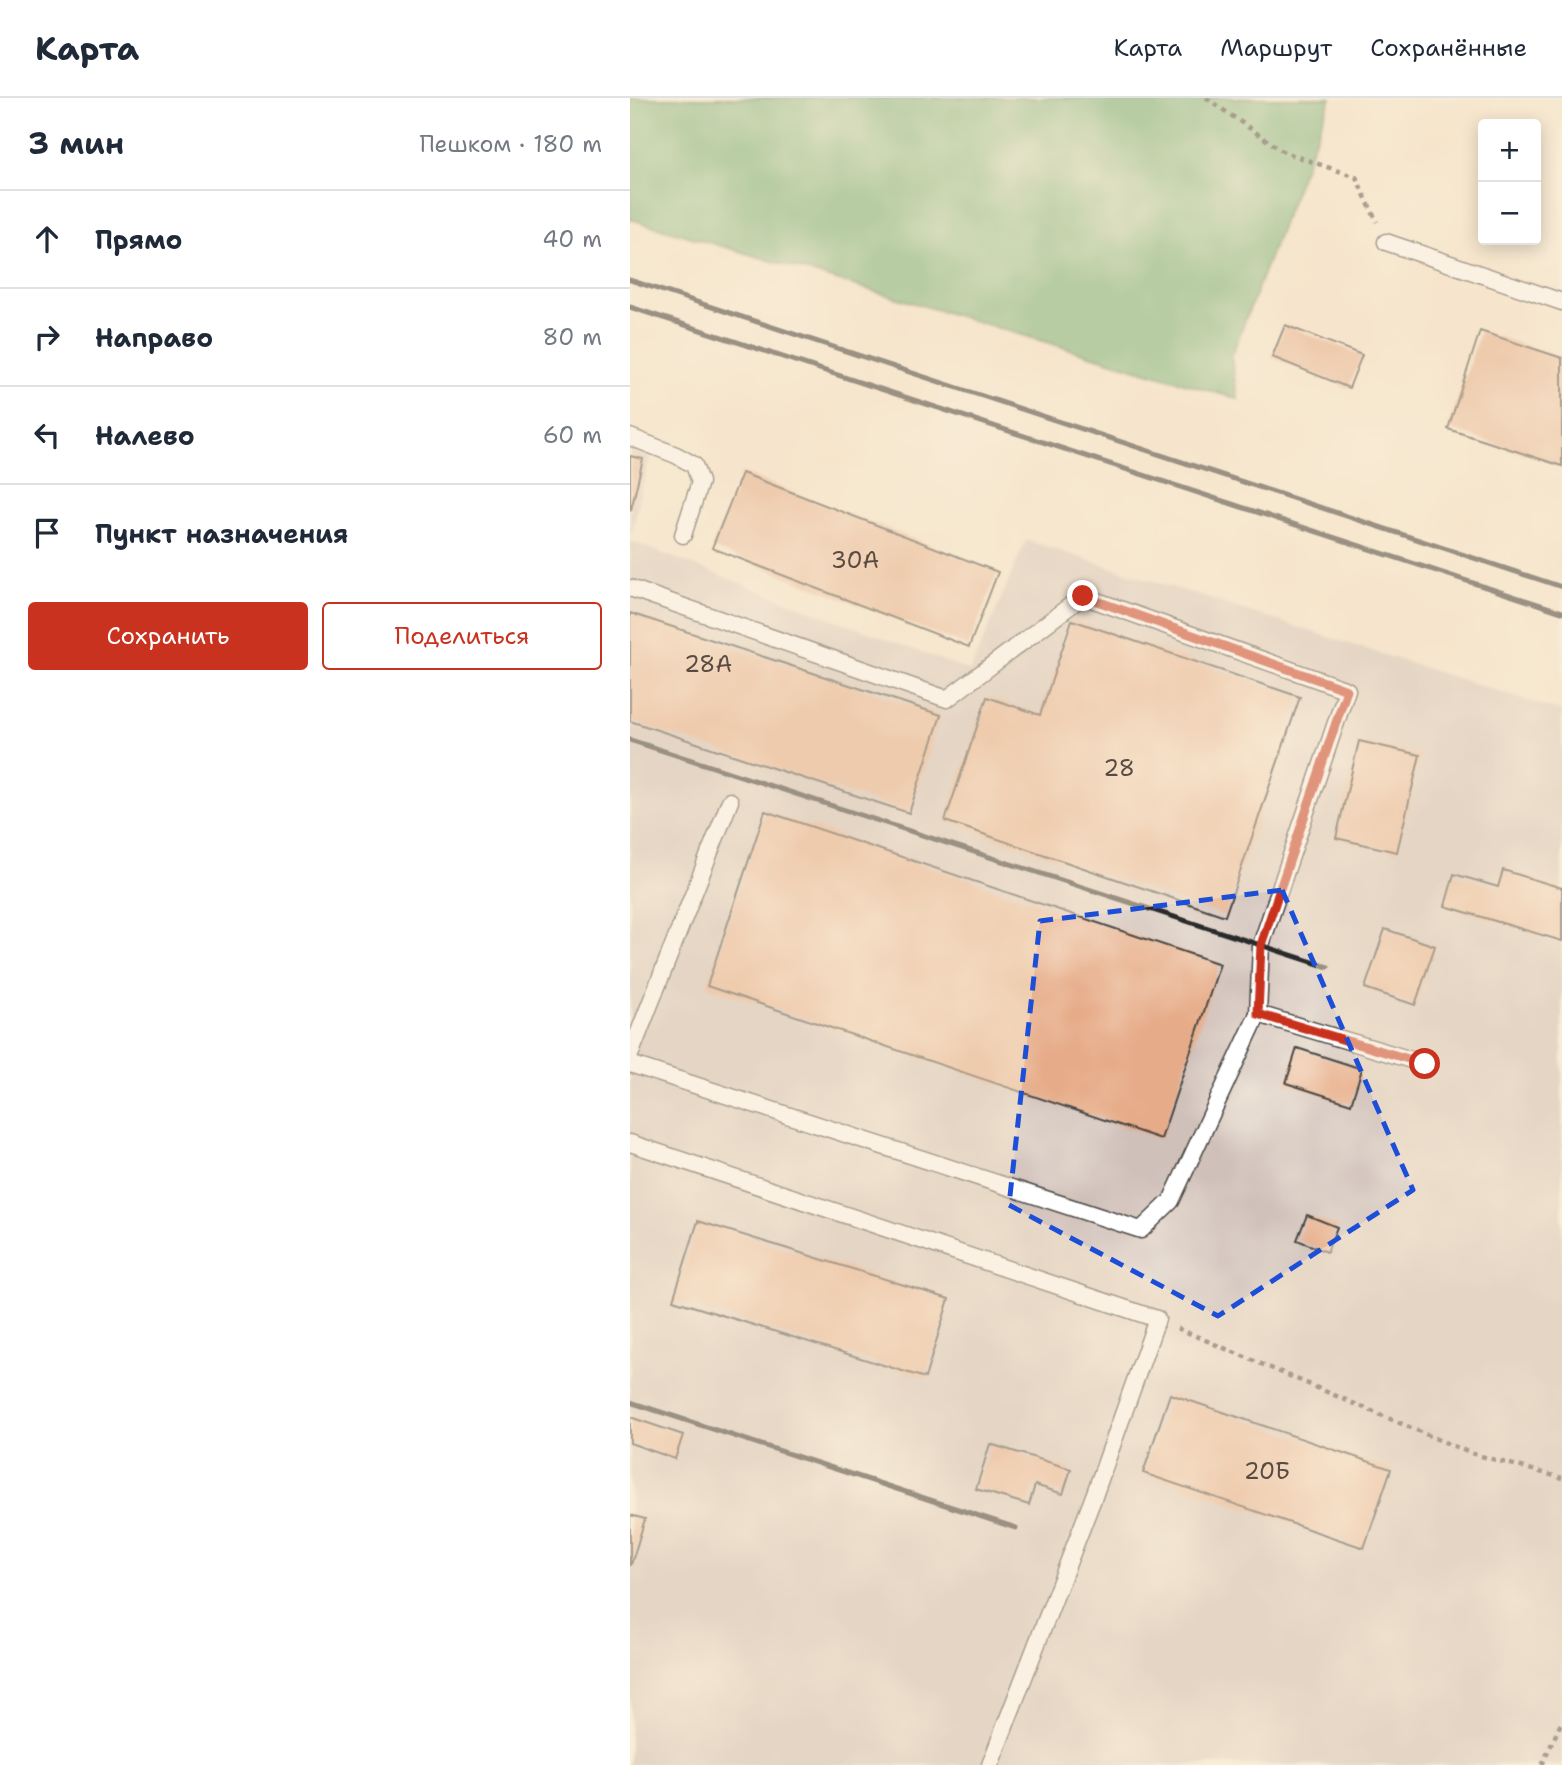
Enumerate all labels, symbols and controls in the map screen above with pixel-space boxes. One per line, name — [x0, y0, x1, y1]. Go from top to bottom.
text: Карта — [35, 26, 139, 71]
text: Карта — [1114, 32, 1182, 64]
text: Маршрут — [1220, 32, 1332, 64]
text: Сохранённые — [1370, 32, 1527, 64]
map controls — [1478, 119, 1541, 245]
button: + — [1478, 119, 1541, 182]
text: 3 мин — [28, 123, 124, 164]
text: Пешком · 180 m — [419, 129, 602, 159]
button: − — [1478, 182, 1541, 245]
icon: ahead — [28, 220, 66, 258]
text: Прямо — [95, 222, 183, 257]
text: 40 m — [542, 224, 602, 254]
icon: right — [28, 318, 66, 356]
text: Направо — [95, 320, 213, 355]
text: 80 m — [543, 322, 602, 352]
icon: left — [28, 416, 66, 454]
text: Налево — [95, 418, 195, 453]
text: 60 m — [543, 420, 602, 450]
icon: arrive — [28, 514, 66, 552]
text: Пункт назначения — [95, 516, 348, 551]
house number: 30А — [831, 545, 879, 575]
route end — [1067, 580, 1098, 611]
button: Сохранить — [28, 602, 308, 670]
button: Поделиться — [322, 602, 602, 670]
house number: 28А — [684, 649, 732, 679]
house number: 28 — [1103, 753, 1135, 783]
route start — [1409, 1048, 1440, 1079]
house number: 20Б — [1244, 1456, 1290, 1486]

